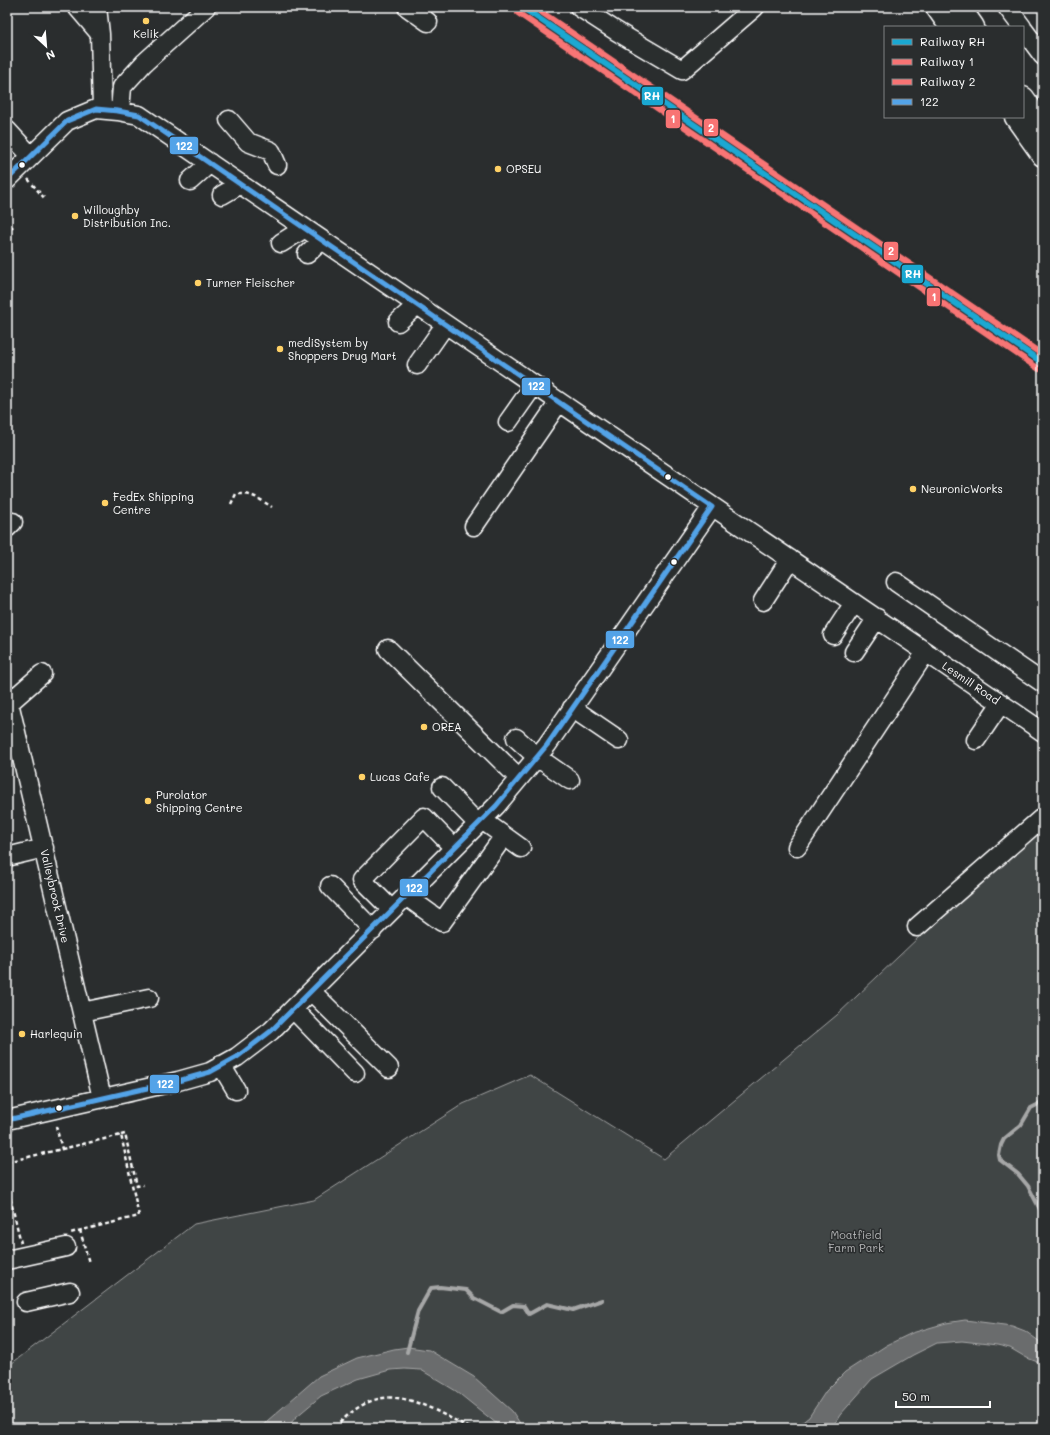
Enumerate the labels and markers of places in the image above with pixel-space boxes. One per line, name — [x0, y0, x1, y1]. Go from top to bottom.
marker: Kelik — [141, 16, 151, 26]
place label: Kelik — [133, 26, 159, 41]
unlabelled marker — [17, 160, 27, 170]
place label: OPSEU — [506, 161, 541, 176]
marker: OPSEU — [493, 164, 503, 174]
place label: Willoughby Distribution Inc. — [83, 202, 171, 230]
marker: Willoughby Distribution Inc. — [70, 211, 80, 221]
place label: Turner Fleischer — [206, 275, 295, 290]
marker: Turner Fleischer — [193, 278, 203, 288]
place label: mediSystem by Shoppers Drug Mart — [288, 335, 397, 363]
marker: mediSystem by Shoppers Drug Mart — [275, 344, 285, 354]
unlabelled marker — [663, 472, 673, 482]
place label: NeuronicWorks — [921, 481, 1003, 496]
marker: NeuronicWorks — [908, 484, 918, 494]
place label: FedEx Shipping Centre — [113, 489, 194, 517]
marker: FedEx Shipping Centre — [100, 498, 110, 508]
unlabelled marker — [669, 557, 679, 567]
place label: OREA — [432, 719, 462, 734]
marker: OREA — [419, 722, 429, 732]
place label: Lucas Cafe — [370, 769, 430, 784]
marker: Lucas Cafe — [357, 772, 367, 782]
place label: Purolator Shipping Centre — [156, 787, 243, 815]
marker: Purolator Shipping Centre — [143, 796, 153, 806]
place label: Harlequin — [30, 1026, 82, 1041]
marker: Harlequin — [17, 1029, 27, 1039]
unlabelled marker — [54, 1103, 64, 1113]

